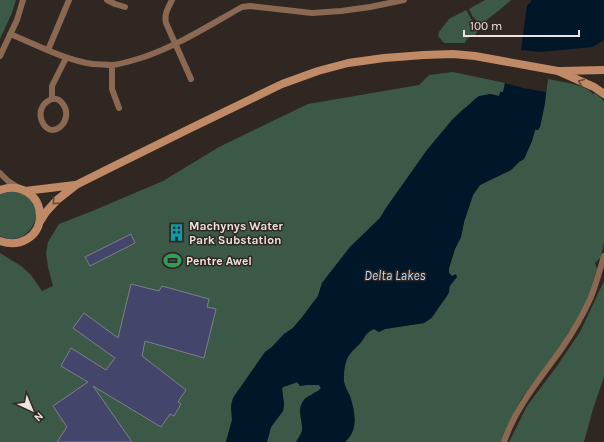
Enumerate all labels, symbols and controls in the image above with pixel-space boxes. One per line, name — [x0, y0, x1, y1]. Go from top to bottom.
scale bar — [464, 12, 579, 38]
text: 100 m — [470, 19, 502, 33]
one-way arrow — [578, 78, 585, 86]
one-way arrow — [53, 197, 60, 205]
place label: Machynys Water Park Substation — [189, 219, 283, 247]
building icon: Machynys Water Park Substation — [166, 223, 186, 243]
sports icon: Pentre Awel — [163, 251, 183, 271]
place label: Pentre Awel — [186, 254, 252, 268]
water label: Delta Lakes — [364, 268, 426, 283]
north arrow — [12, 390, 52, 430]
text: N — [31, 409, 46, 424]

